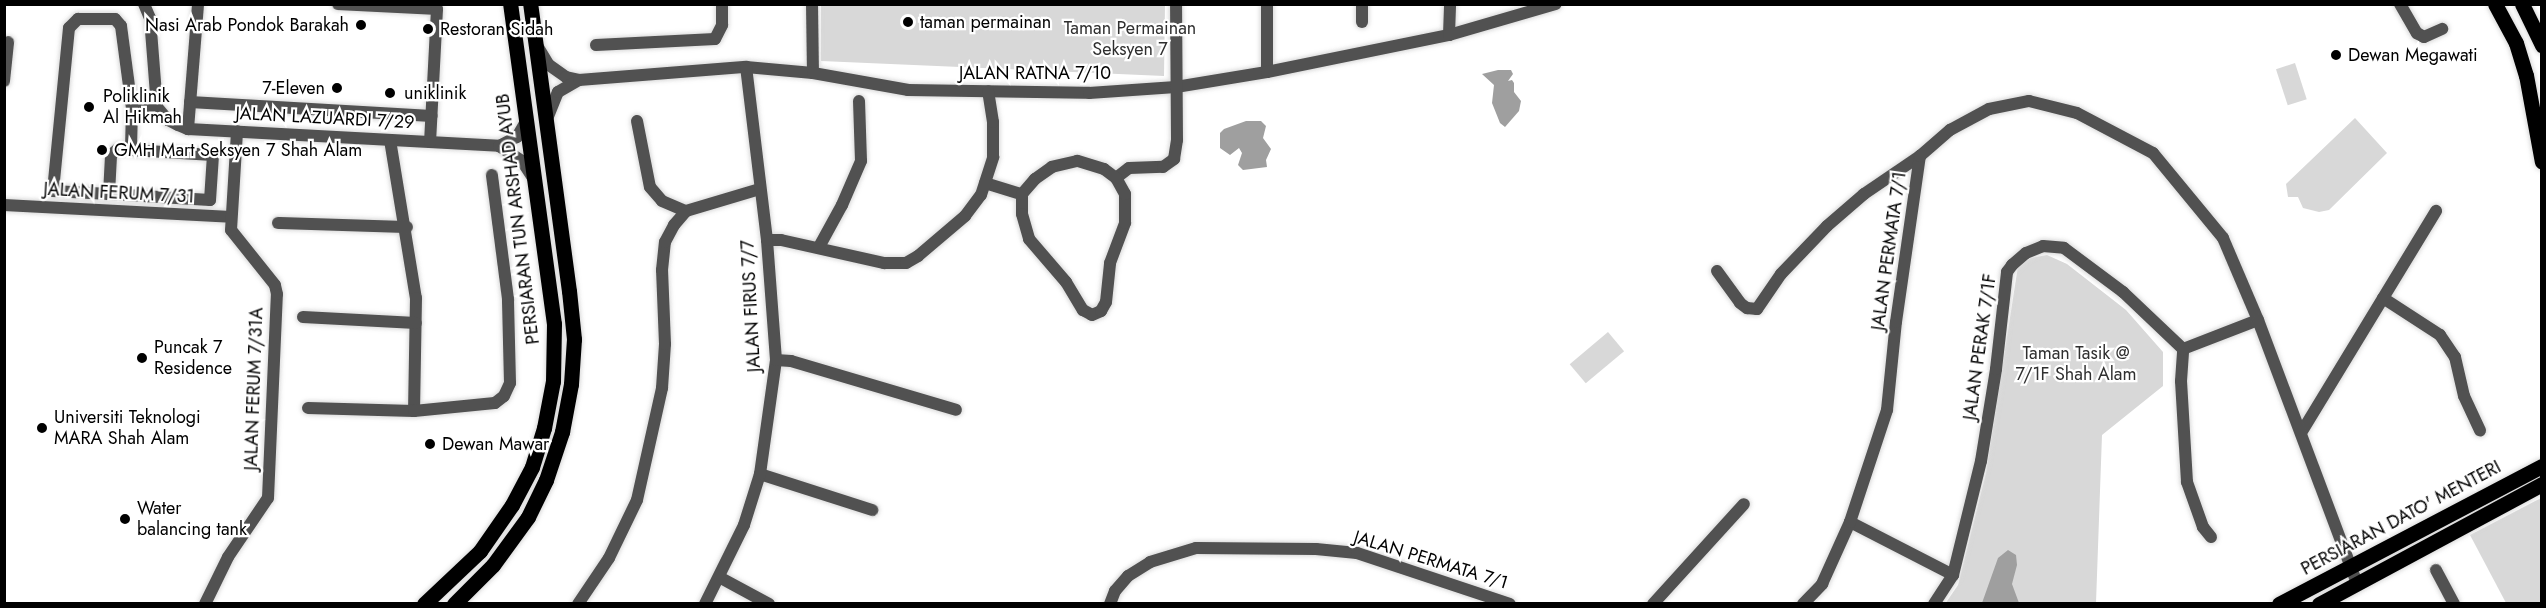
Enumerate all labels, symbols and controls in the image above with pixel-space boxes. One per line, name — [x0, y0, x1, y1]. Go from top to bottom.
place label: taman permainan — [920, 11, 1051, 33]
place label: Nasi Arab Pondok Barakah — [145, 14, 349, 36]
marker: taman permainan — [901, 15, 915, 29]
marker: Nasi Arab Pondok Barakah — [354, 18, 368, 32]
place label: Restoran Sidah — [440, 18, 553, 40]
park label: Taman Permainan Seksyen 7 — [1064, 18, 1196, 60]
marker: Restoran Sidah — [421, 22, 435, 36]
place label: Dewan Megawati — [2348, 44, 2478, 66]
marker: Dewan Megawati — [2329, 48, 2343, 62]
street label: JALAN RATNA 7/10 — [959, 62, 1111, 84]
place label: 7-Eleven — [262, 77, 325, 99]
marker: 7-Eleven — [330, 81, 344, 95]
place label: uniklinik — [404, 82, 466, 104]
marker: uniklinik — [381, 84, 399, 102]
place label: Poliklinik Al Hikmah — [103, 86, 182, 128]
street label: PERSIARAN TUN ARSHAD AYUB — [492, 92, 544, 346]
marker: Poliklinik Al Hikmah — [80, 98, 98, 116]
street label: JALAN LAZUARDI 7/29 — [235, 103, 415, 133]
place label: GMH Mart Seksyen 7 Shah Alam — [114, 139, 362, 161]
marker: GMH Mart Seksyen 7 Shah Alam — [95, 143, 109, 157]
street label: JALAN PERMATA 7/1 — [1867, 170, 1911, 332]
street label: JALAN FERUM 7/31 — [43, 178, 195, 208]
street label: JALAN FIRUS 7/7 — [737, 239, 765, 373]
street label: JALAN PERAK 7/1F — [1959, 273, 2001, 421]
street label: JALAN FERUM 7/31A — [240, 307, 268, 471]
place label: Puncak 7 Residence — [154, 337, 232, 380]
park label: Taman Tasik @ 7/1F Shah Alam — [2016, 343, 2136, 386]
marker: Puncak 7 Residence — [135, 351, 149, 365]
place label: Universiti Teknologi MARA Shah Alam — [54, 407, 201, 450]
marker: Universiti Teknologi MARA Shah Alam — [35, 421, 49, 435]
place label: Dewan Mawar — [442, 433, 549, 455]
marker: Dewan Mawar — [423, 437, 437, 451]
street label: PERSIARAN DATO' MENTERI — [2297, 456, 2505, 580]
place label: Water balancing tank — [137, 498, 247, 540]
marker: Water balancing tank — [118, 512, 132, 526]
street label: JALAN PERMATA 7/1 — [1351, 526, 1511, 594]

